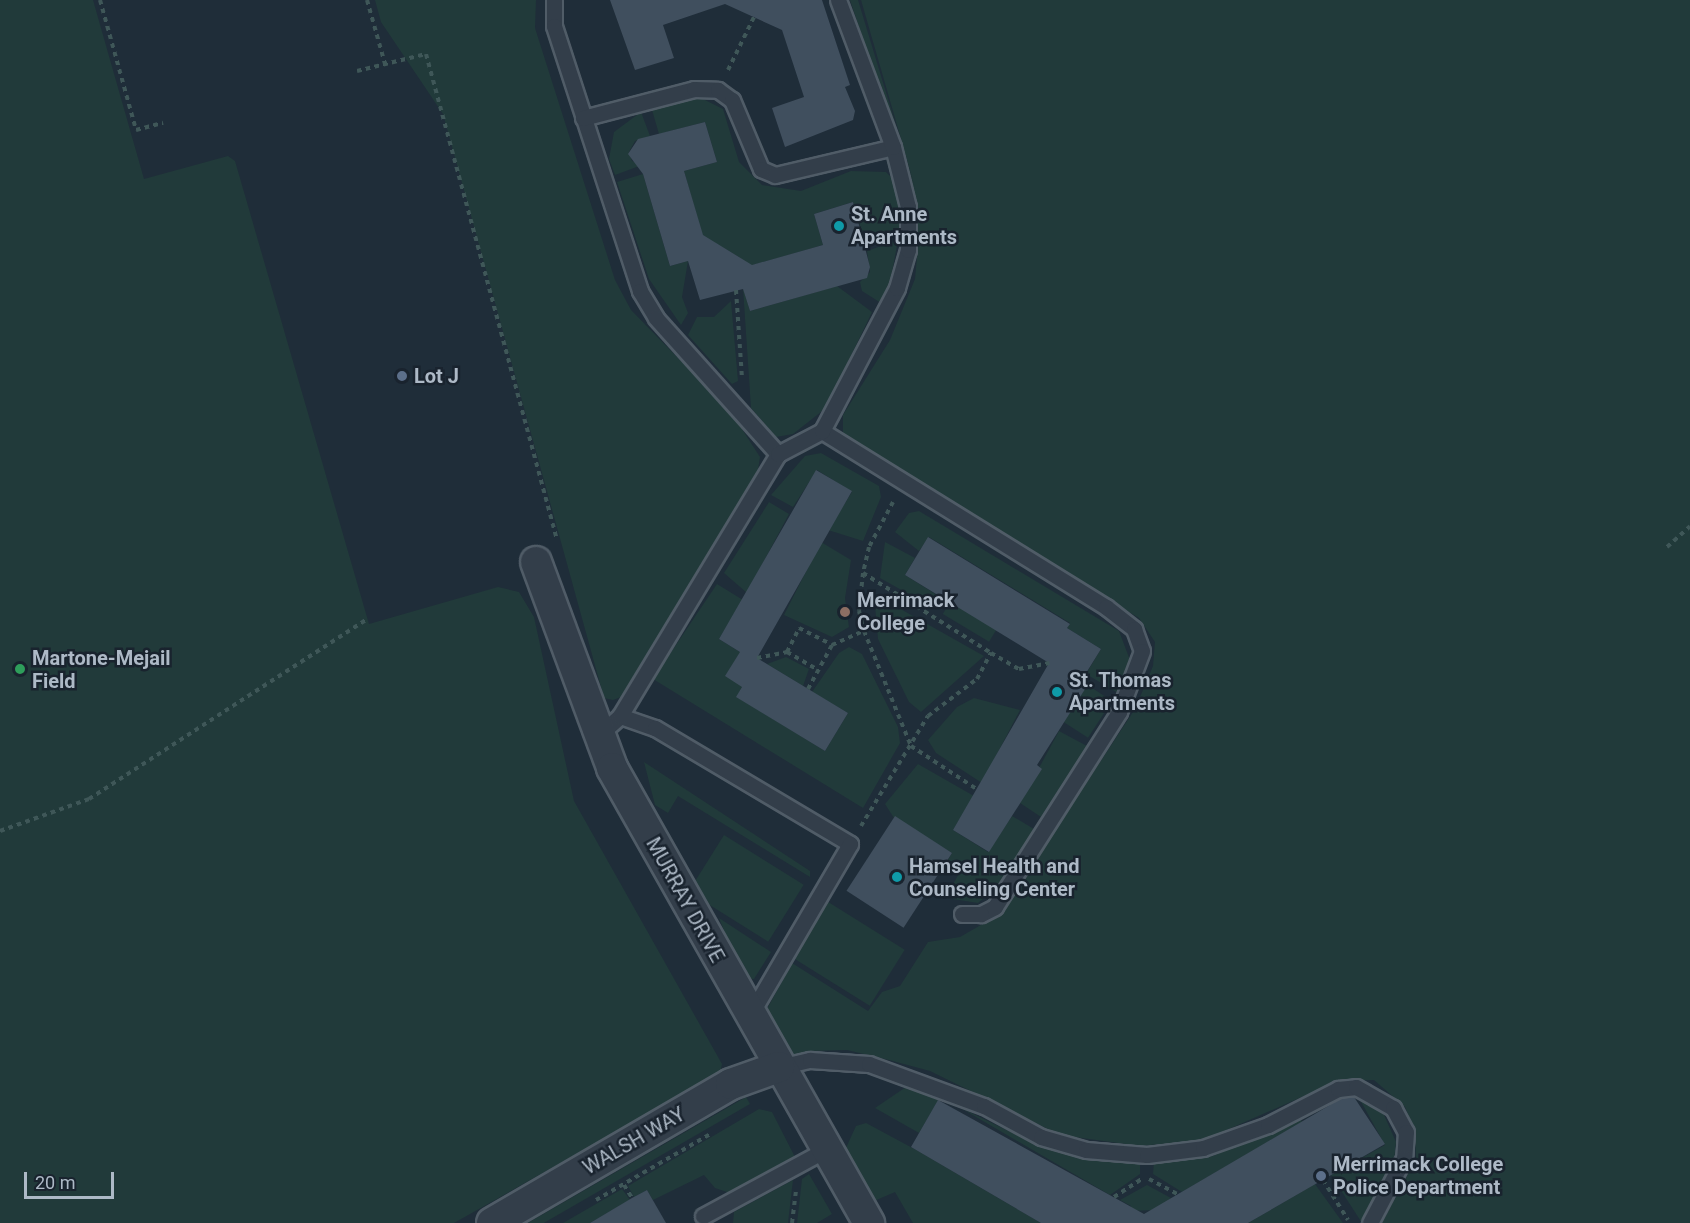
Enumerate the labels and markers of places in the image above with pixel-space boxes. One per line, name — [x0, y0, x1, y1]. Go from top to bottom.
place label: St. Anne Apartments — [851, 202, 957, 249]
marker: St. Anne Apartments — [832, 219, 846, 233]
place label: Lot J — [414, 364, 459, 388]
marker: Lot J — [395, 369, 409, 383]
place label: Merrimack College — [857, 588, 954, 635]
marker: Merrimack College — [838, 605, 852, 619]
place label: Martone-Mejail Field — [32, 646, 171, 693]
marker: Martone-Mejail Field — [13, 662, 27, 676]
place label: St. Thomas Apartments — [1069, 668, 1175, 715]
marker: St. Thomas Apartments — [1050, 685, 1064, 699]
place label: Hamsel Health and Counseling Center — [909, 854, 1080, 901]
marker: Hamsel Health and Counseling Center — [890, 870, 904, 884]
place label: Merrimack College Police Department — [1333, 1152, 1503, 1199]
marker: Merrimack College Police Department — [1314, 1169, 1328, 1183]

